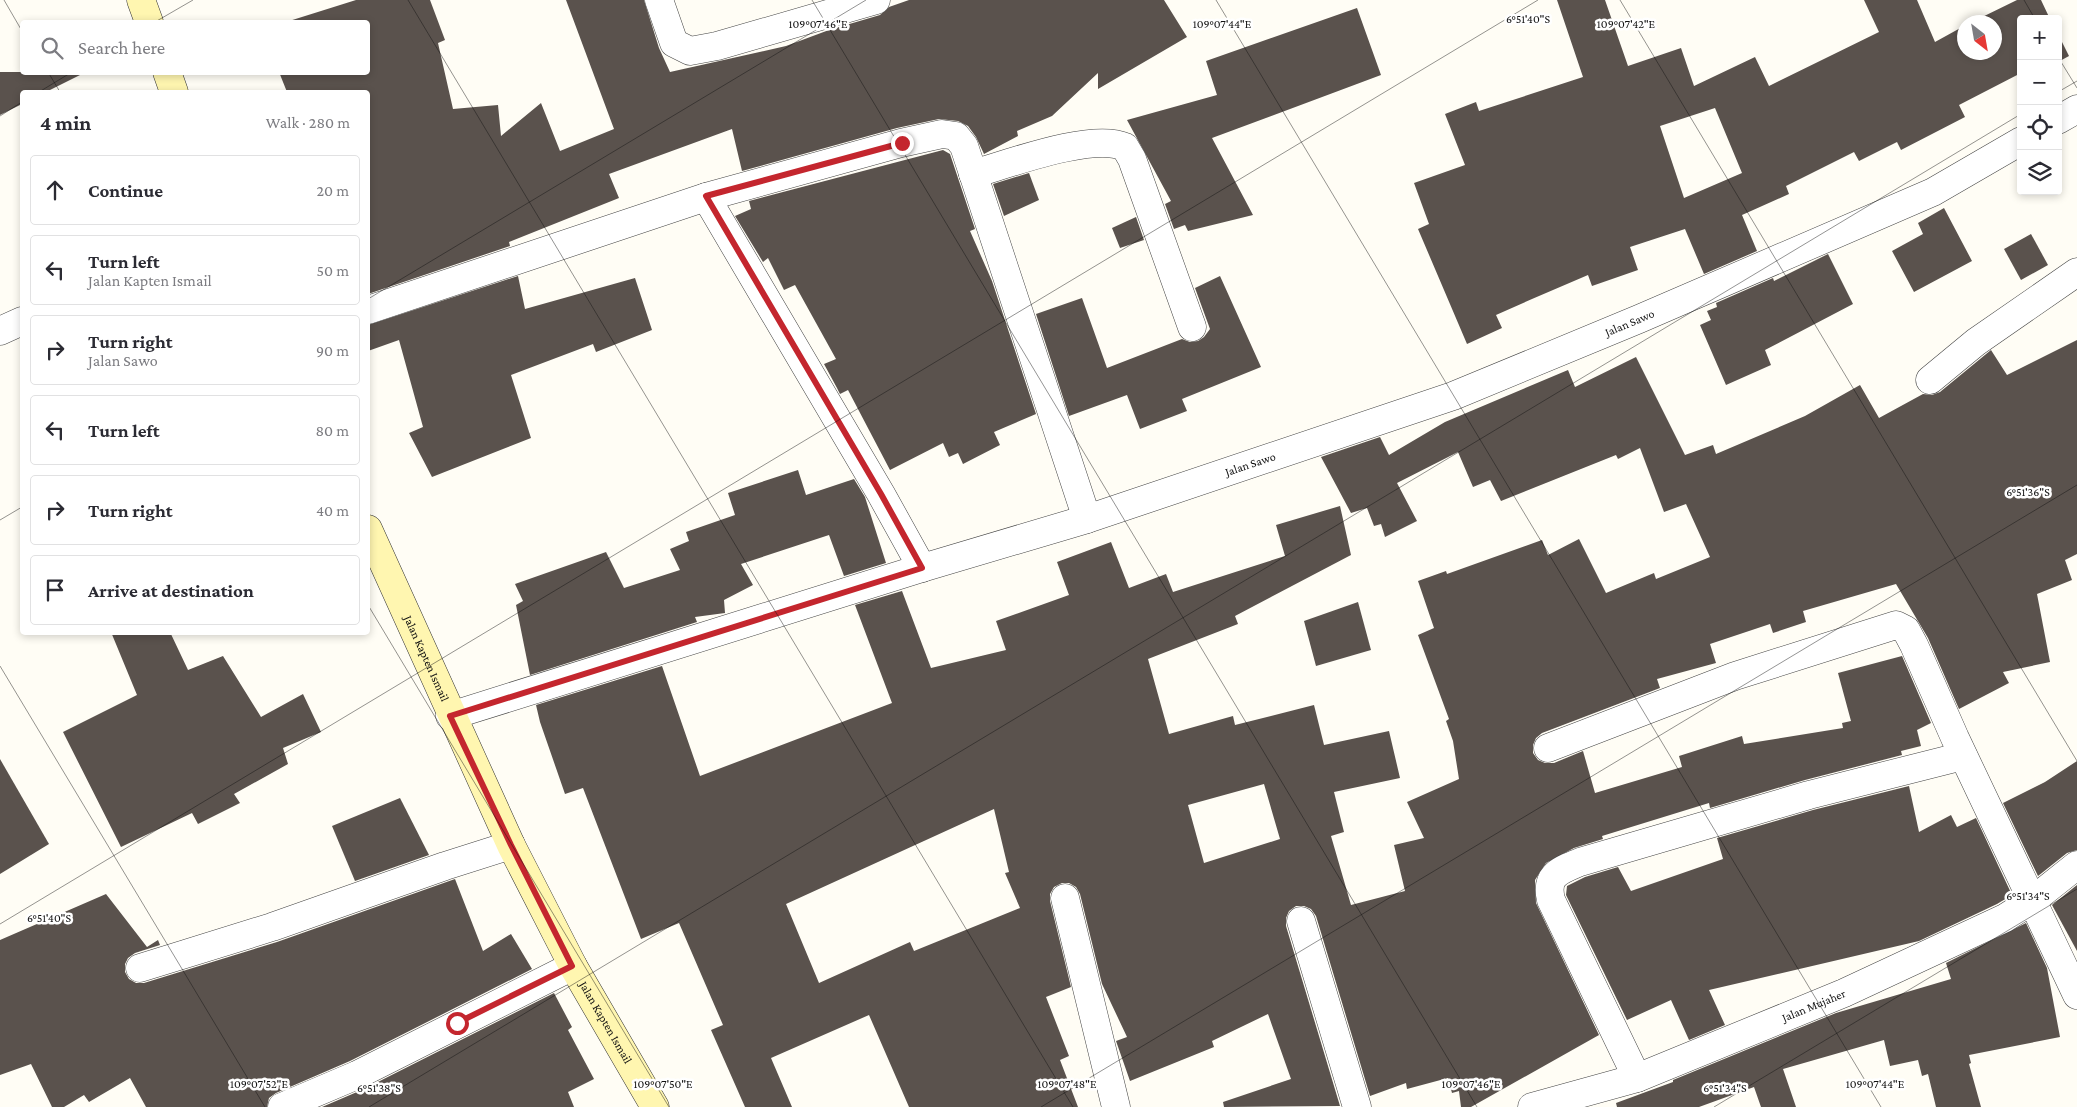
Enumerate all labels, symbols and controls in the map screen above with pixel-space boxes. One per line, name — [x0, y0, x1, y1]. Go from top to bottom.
text: 6°51'40"S — [1506, 12, 1550, 26]
north arrow — [1957, 15, 2002, 60]
map controls — [2017, 15, 2062, 195]
button: + — [2017, 15, 2062, 60]
text: 109°07'46"E — [789, 17, 848, 31]
text: 109°07'44"E — [1193, 17, 1252, 31]
text: 109°07'42"E — [1597, 17, 1656, 31]
search box — [20, 20, 370, 75]
icon: search — [38, 34, 66, 62]
text: Search here — [78, 37, 165, 58]
button: − — [2017, 60, 2062, 105]
button: locate — [2017, 105, 2062, 150]
text: 4 min — [40, 111, 91, 135]
text: Walk · 280 m — [266, 114, 350, 131]
route end — [891, 132, 914, 155]
button: layers — [2017, 150, 2062, 195]
icon: ahead — [41, 176, 69, 204]
text: Continue — [88, 180, 163, 201]
text: 20 m — [316, 182, 349, 199]
text: Turn left — [88, 251, 160, 272]
icon: left — [41, 256, 69, 284]
text: 50 m — [317, 262, 349, 279]
text: Jalan Kapten Ismail — [88, 272, 212, 289]
street label: Jalan Sawo — [1602, 306, 1656, 340]
text: Turn right — [88, 331, 173, 352]
icon: right — [41, 336, 69, 364]
text: 90 m — [316, 342, 349, 359]
text: Jalan Sawo — [88, 352, 158, 369]
icon: left — [41, 416, 69, 444]
text: Turn left — [88, 420, 160, 441]
text: 80 m — [315, 422, 349, 439]
street label: Jalan Sawo — [1222, 449, 1277, 479]
text: 6°51'36"S — [2006, 485, 2050, 499]
icon: right — [41, 496, 69, 524]
text: Turn right — [88, 500, 173, 521]
text: 40 m — [316, 502, 349, 519]
icon: arrive — [41, 576, 69, 604]
text: Arrive at destination — [88, 580, 254, 601]
street label: Jalan Kapten Ismail — [401, 612, 452, 704]
text: 6°51'34"S — [2006, 889, 2050, 903]
text: 6°51'40"S — [27, 911, 71, 925]
street label: Jalan Kapten Ismail — [576, 978, 635, 1066]
street label: Jalan Mujaher — [1779, 986, 1848, 1025]
route start — [446, 1012, 469, 1035]
text: 109°07'52"E — [230, 1077, 288, 1091]
text: 109°07'50"E — [633, 1077, 693, 1091]
text: 109°07'48"E — [1037, 1077, 1097, 1091]
text: 109°07'46"E — [1442, 1077, 1501, 1091]
text: 109°07'44"E — [1846, 1077, 1905, 1091]
text: 6°51'38"S — [357, 1081, 401, 1095]
text: 6°51'34"S — [1703, 1081, 1747, 1095]

